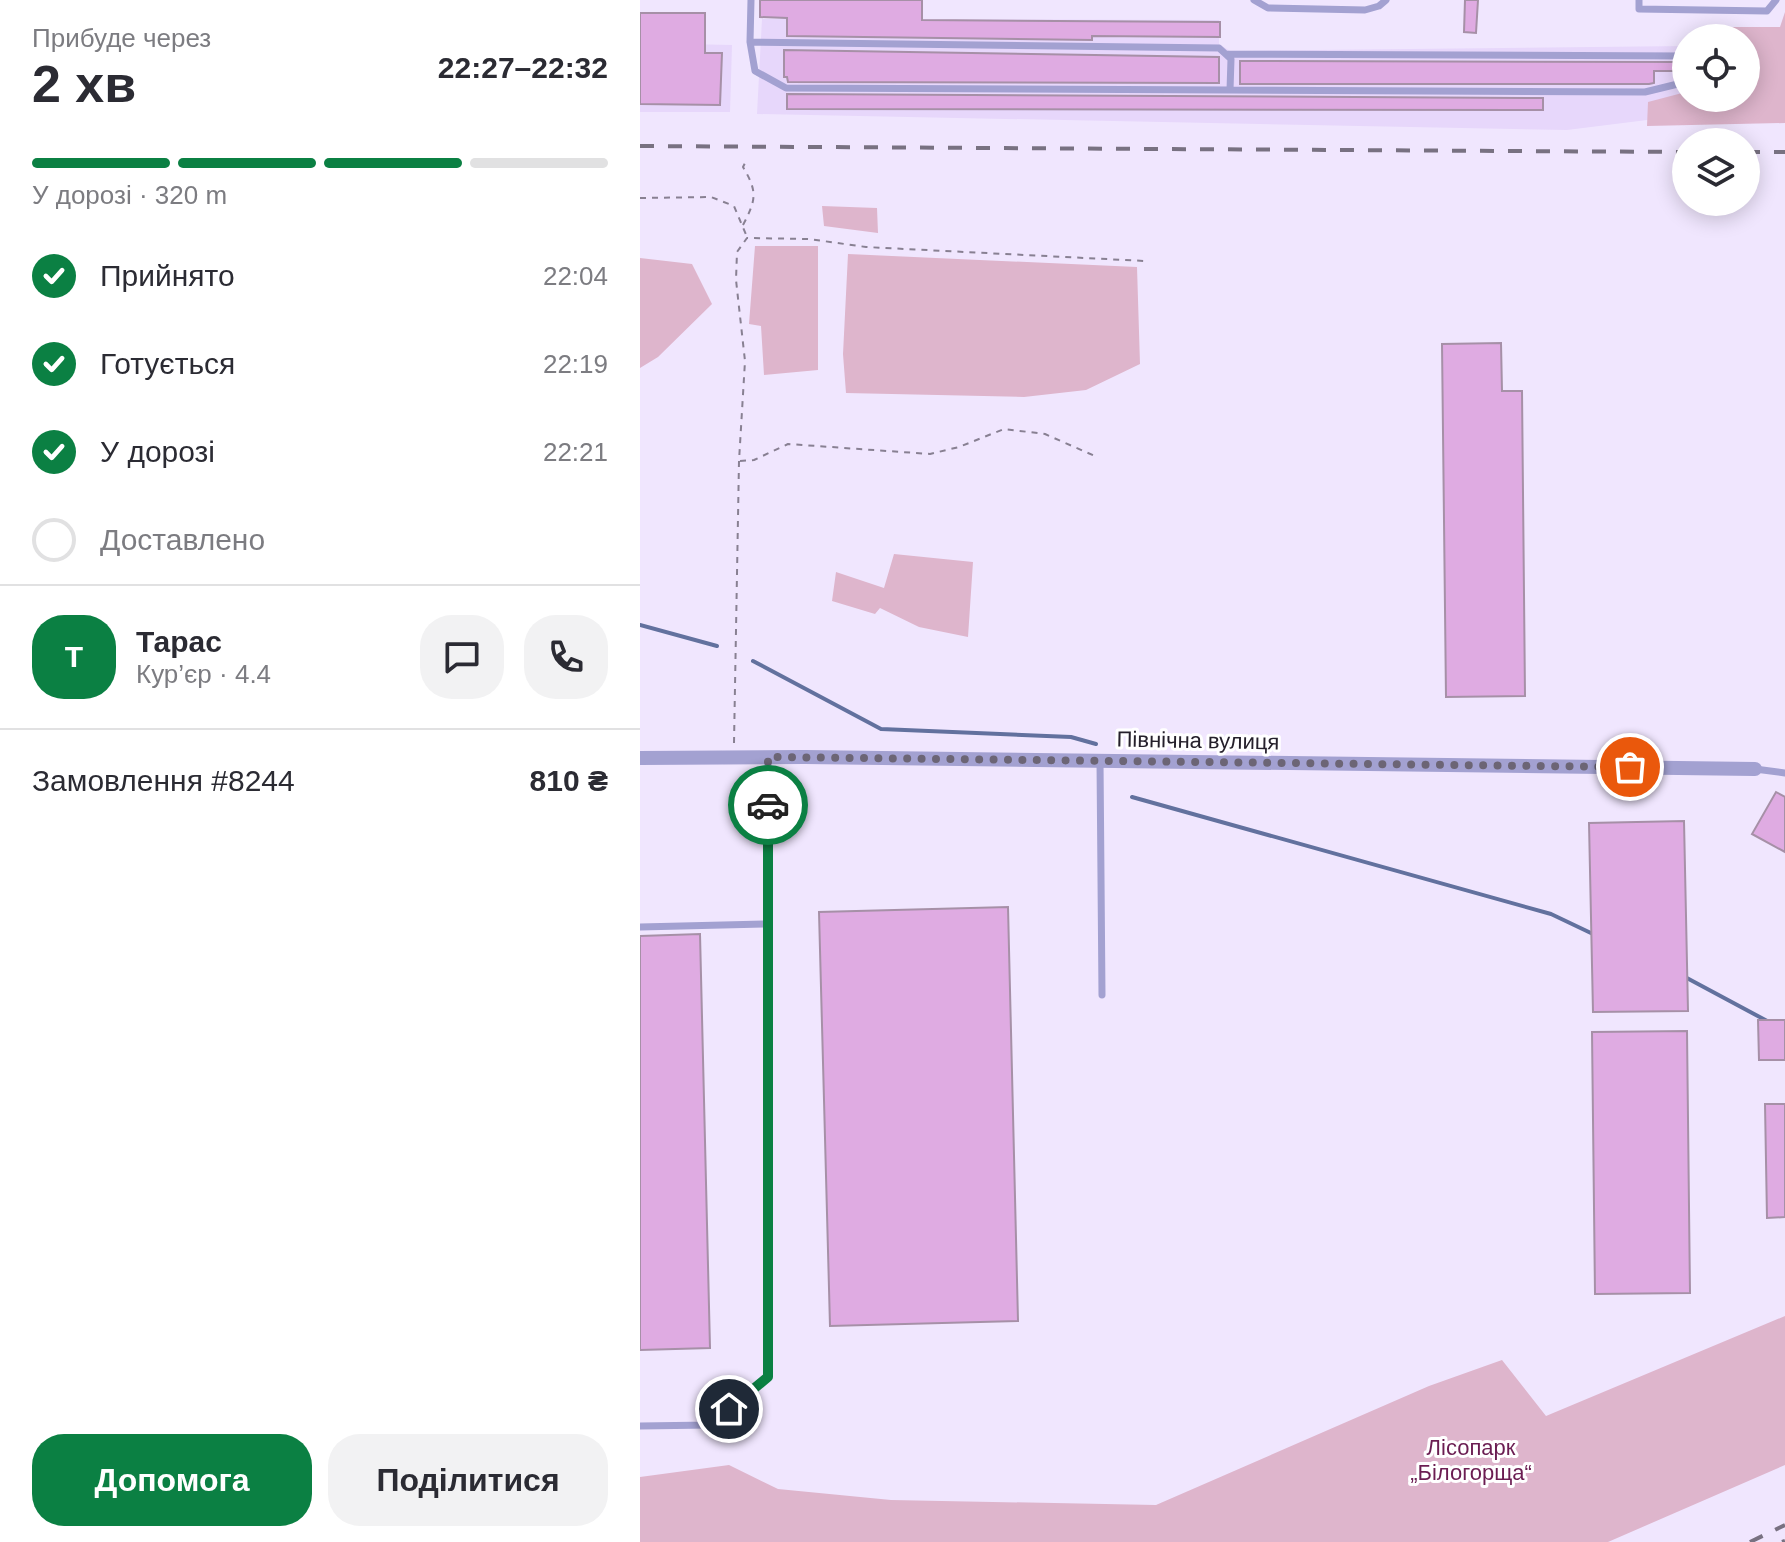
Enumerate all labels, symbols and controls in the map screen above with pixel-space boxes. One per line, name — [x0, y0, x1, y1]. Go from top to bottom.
text: Прибуде через — [32, 23, 211, 53]
map controls — [1672, 24, 1760, 216]
button: locate — [1672, 24, 1760, 112]
text: 22:27–22:32 — [438, 51, 608, 84]
text: 2 хв — [32, 55, 136, 113]
button: layers — [1672, 128, 1760, 216]
text: У дорозі · 320 m — [32, 180, 227, 210]
icon: check — [32, 254, 76, 298]
text: Прийнято — [100, 259, 235, 292]
text: 22:04 — [543, 261, 608, 291]
icon: check — [32, 342, 76, 386]
text: Готується — [100, 347, 235, 380]
text: 22:19 — [543, 349, 608, 379]
icon: check — [32, 430, 76, 474]
text: У дорозі — [100, 435, 215, 468]
text: 22:21 — [543, 437, 608, 467]
text: Доставлено — [100, 523, 265, 556]
button: chat — [420, 615, 504, 699]
button: phone — [524, 615, 608, 699]
text: Тарас — [136, 625, 222, 658]
text: Т — [65, 640, 83, 673]
text: Кур’єр · 4.4 — [136, 659, 271, 689]
street label: Північна вулиця — [1116, 727, 1280, 754]
pin — [1596, 733, 1664, 801]
icon: bag — [1608, 745, 1652, 789]
text: Замовлення #8244 — [32, 764, 295, 797]
text: 810 ₴ — [530, 764, 608, 797]
courier — [728, 765, 808, 845]
icon: car — [746, 783, 790, 827]
pin — [695, 1375, 763, 1443]
icon: home — [707, 1387, 751, 1431]
button: Допомога — [32, 1434, 312, 1526]
button: Поділитися — [328, 1434, 608, 1526]
park label: Лісопарк „Білогорща“ — [1410, 1435, 1532, 1485]

